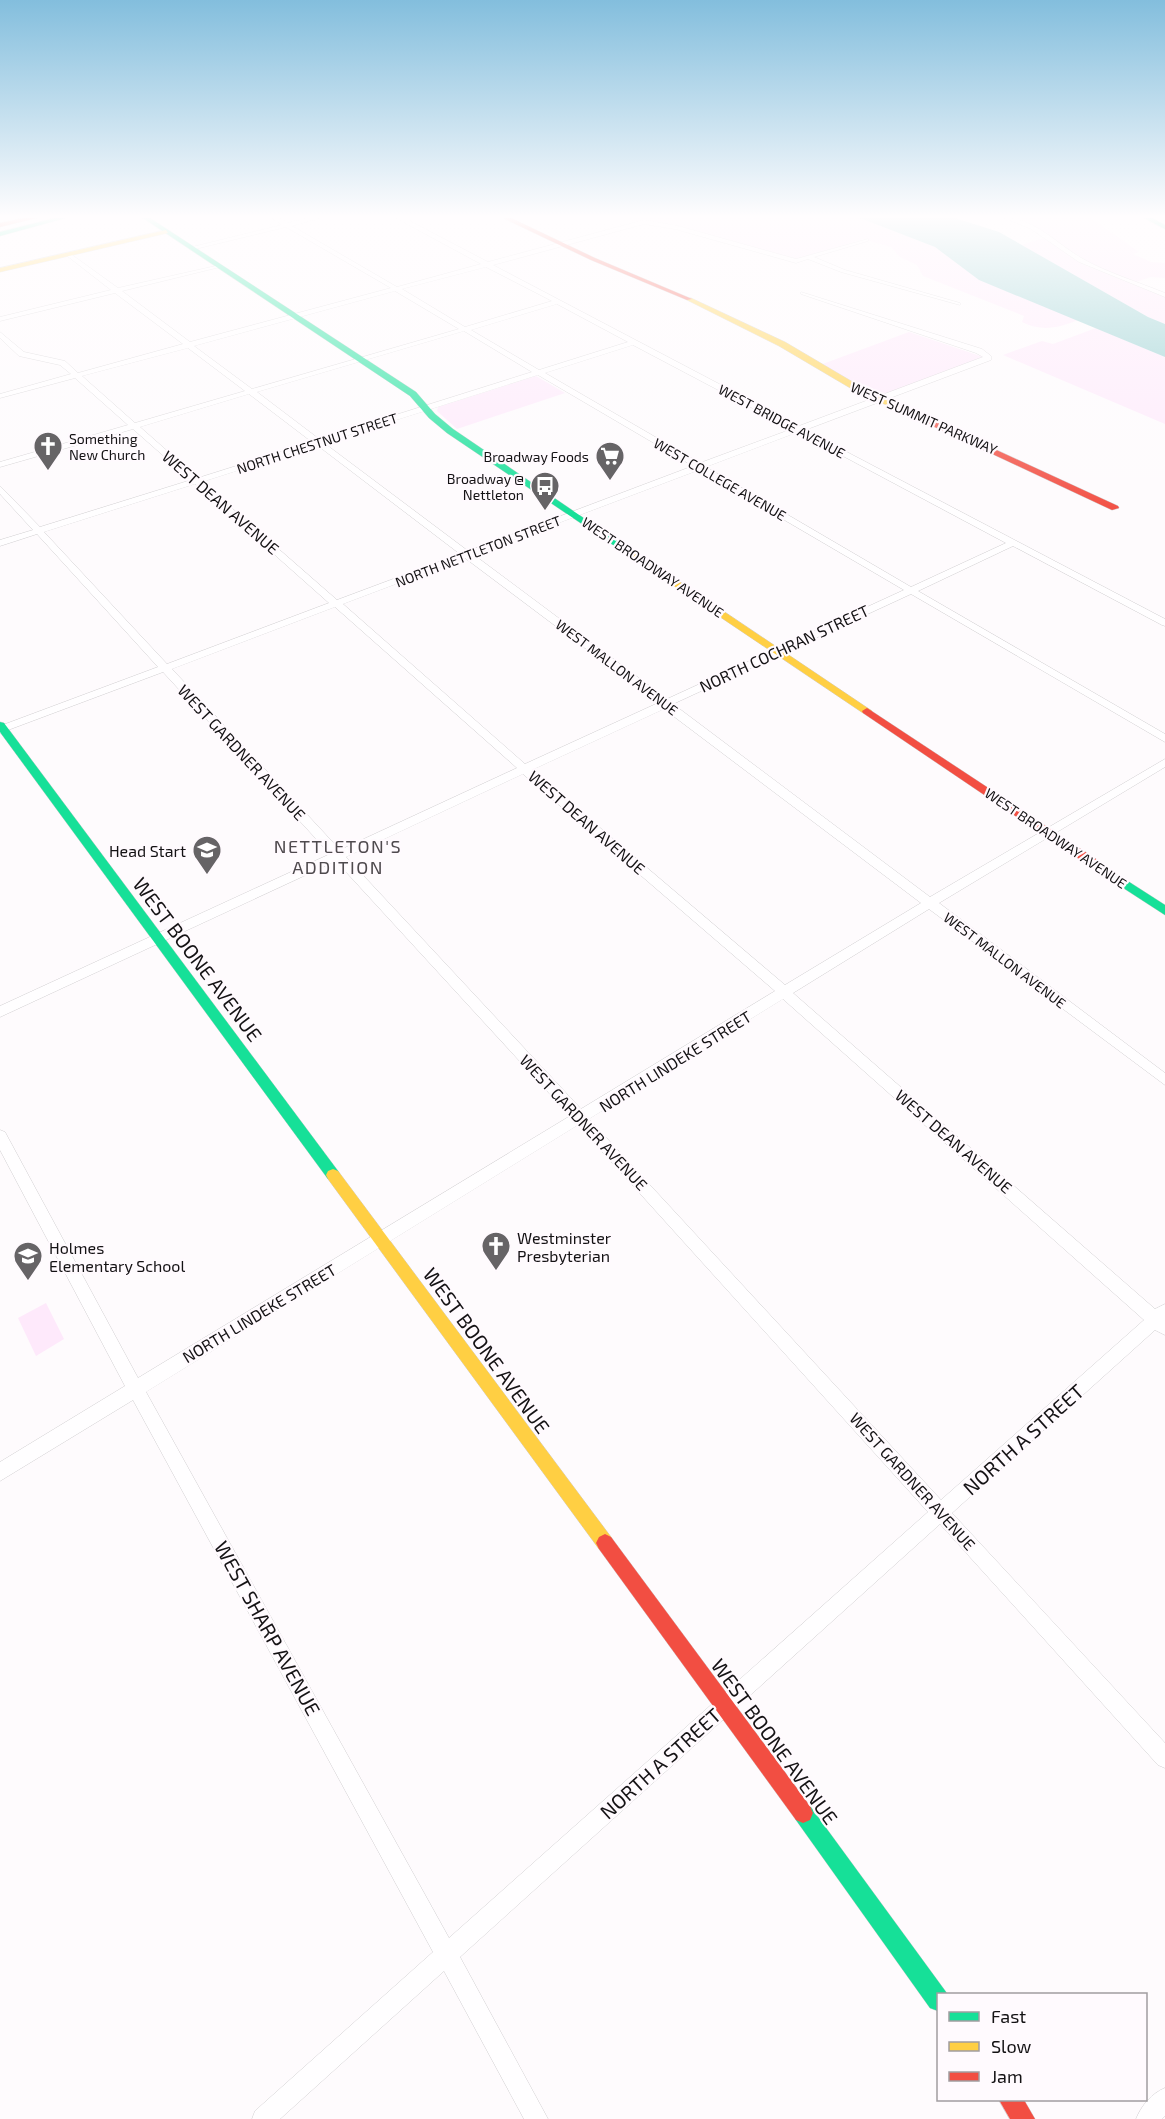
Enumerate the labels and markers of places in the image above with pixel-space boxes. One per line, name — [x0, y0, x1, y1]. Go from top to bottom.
church icon: Something New Church — [32, 430, 64, 472]
place label: Something New Church — [69, 430, 145, 463]
supermarket icon: Broadway Foods — [594, 440, 626, 482]
place label: Broadway Foods — [483, 448, 589, 465]
place label: Broadway @ Nettleton — [447, 470, 524, 503]
bus stop icon: Broadway @ Nettleton — [529, 470, 561, 512]
school or university icon: Head Start — [191, 834, 223, 876]
place label: Head Start — [109, 841, 186, 860]
place label: Westminster Presbyterian — [517, 1228, 612, 1265]
church icon: Westminster Presbyterian — [480, 1230, 512, 1272]
place label: Holmes Elementary School — [49, 1238, 185, 1275]
school or university icon: Holmes Elementary School — [12, 1240, 44, 1282]

